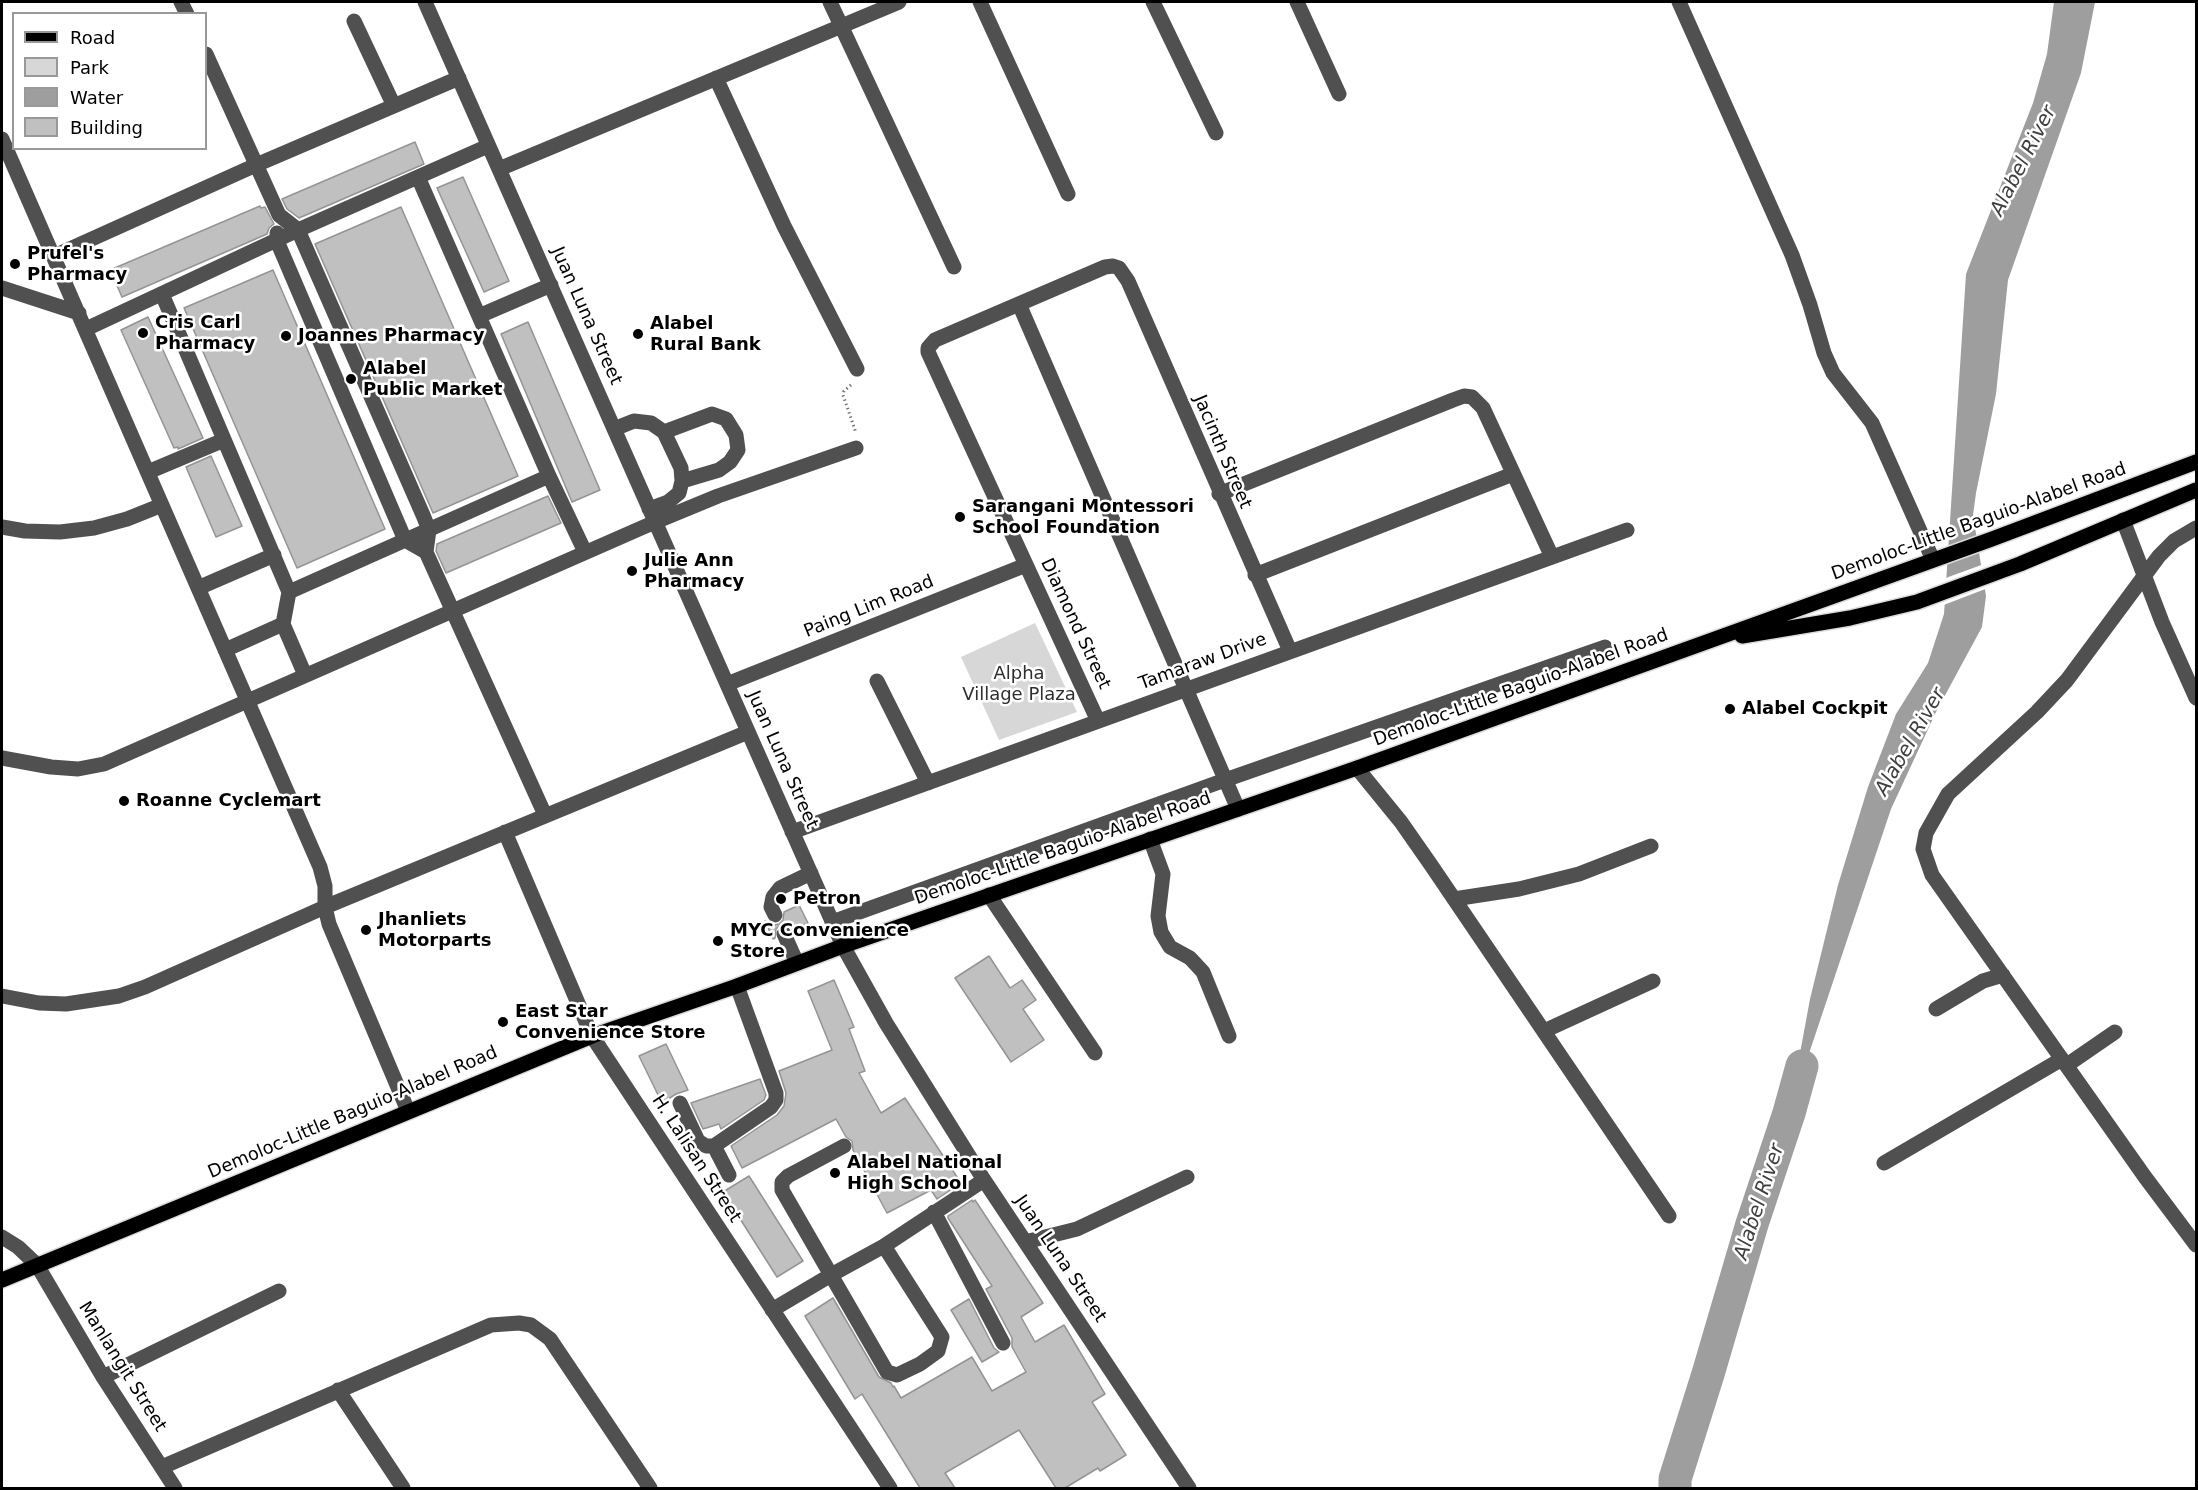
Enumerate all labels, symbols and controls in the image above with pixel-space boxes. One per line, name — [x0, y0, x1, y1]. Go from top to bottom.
legend — [12, 12, 207, 150]
text: Road — [70, 27, 115, 48]
text: Park — [70, 57, 109, 78]
text: Water — [70, 87, 123, 108]
water label: Alabel River — [1986, 102, 2062, 220]
text: Building — [70, 117, 143, 138]
place label: Prufel's Pharmacy — [27, 243, 127, 286]
street label: Juan Luna Street — [546, 244, 626, 388]
marker: Prufel's Pharmacy — [8, 257, 22, 271]
place label: Cris Carl Pharmacy — [155, 312, 255, 354]
place label: Alabel Rural Bank — [650, 313, 761, 356]
place label: Joannes Pharmacy — [298, 325, 484, 347]
marker: Cris Carl Pharmacy — [136, 326, 150, 340]
marker: Alabel Rural Bank — [631, 327, 645, 341]
marker: Joannes Pharmacy — [279, 329, 293, 343]
place label: Alabel Public Market — [363, 358, 502, 400]
marker: Alabel Public Market — [344, 372, 358, 386]
street label: Jacinth Street — [1188, 392, 1256, 512]
street label: Demoloc-Little Baguio-Alabel Road — [1829, 458, 2129, 586]
place label: Sarangani Montessori School Foundation — [972, 496, 1194, 538]
marker: Sarangani Montessori School Foundation — [953, 510, 967, 524]
place label: Julie Ann Pharmacy — [644, 550, 744, 592]
street label: Diamond Street — [1035, 555, 1115, 693]
marker: Julie Ann Pharmacy — [625, 564, 639, 578]
street label: Paing Lim Road — [801, 571, 937, 643]
street label: Demoloc-Little Baguio-Alabel Road — [1371, 624, 1671, 752]
street label: Tamaraw Drive — [1136, 629, 1270, 695]
park label: Alpha Village Plaza — [962, 663, 1076, 706]
water label: Alabel River — [1871, 684, 1951, 800]
street label: Juan Luna Street — [742, 688, 822, 832]
place label: Alabel Cockpit — [1742, 698, 1888, 720]
marker: Alabel Cockpit — [1723, 702, 1737, 716]
street label: Demoloc-Little Baguio-Alabel Road — [912, 788, 1214, 910]
place label: Roanne Cyclemart — [136, 790, 321, 812]
marker: Roanne Cyclemart — [117, 794, 131, 808]
place label: Petron — [793, 888, 861, 910]
marker: Petron — [774, 892, 788, 906]
place label: Jhanliets Motorparts — [378, 909, 491, 952]
place label: MYC Convenience Store — [730, 920, 909, 962]
marker: Jhanliets Motorparts — [359, 923, 373, 937]
marker: MYC Convenience Store — [711, 934, 725, 948]
place label: East Star Convenience Store — [515, 1001, 706, 1044]
marker: East Star Convenience Store — [496, 1015, 510, 1029]
street label: Demoloc-Little Baguio-Alabel Road — [205, 1042, 501, 1184]
street label: H. Lalisan Street — [647, 1091, 745, 1227]
water label: Alabel River — [1730, 1141, 1790, 1263]
place label: Alabel National High School — [847, 1152, 1002, 1194]
marker: Alabel National High School — [828, 1166, 842, 1180]
street label: Juan Luna Street — [1009, 1191, 1111, 1327]
street label: Manlangit Street — [73, 1298, 171, 1436]

